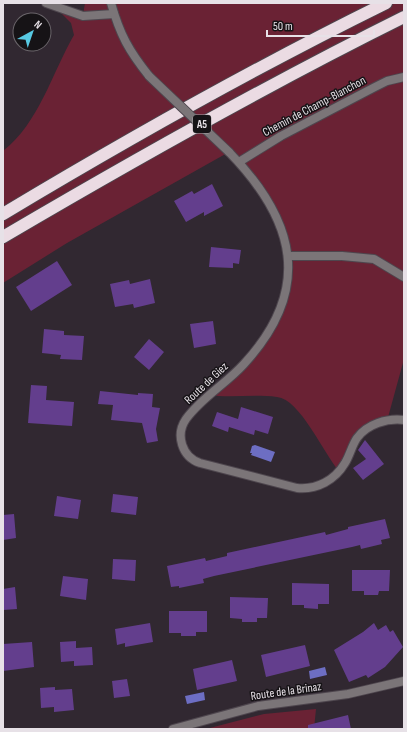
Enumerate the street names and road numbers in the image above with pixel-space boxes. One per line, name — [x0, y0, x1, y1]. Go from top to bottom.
street label: Chemin de Champ-Blanchon — [260, 73, 368, 140]
road number: A5 — [193, 115, 211, 133]
street label: Route de Giez — [181, 359, 232, 408]
street label: Route de la Brinaz — [250, 679, 323, 704]

